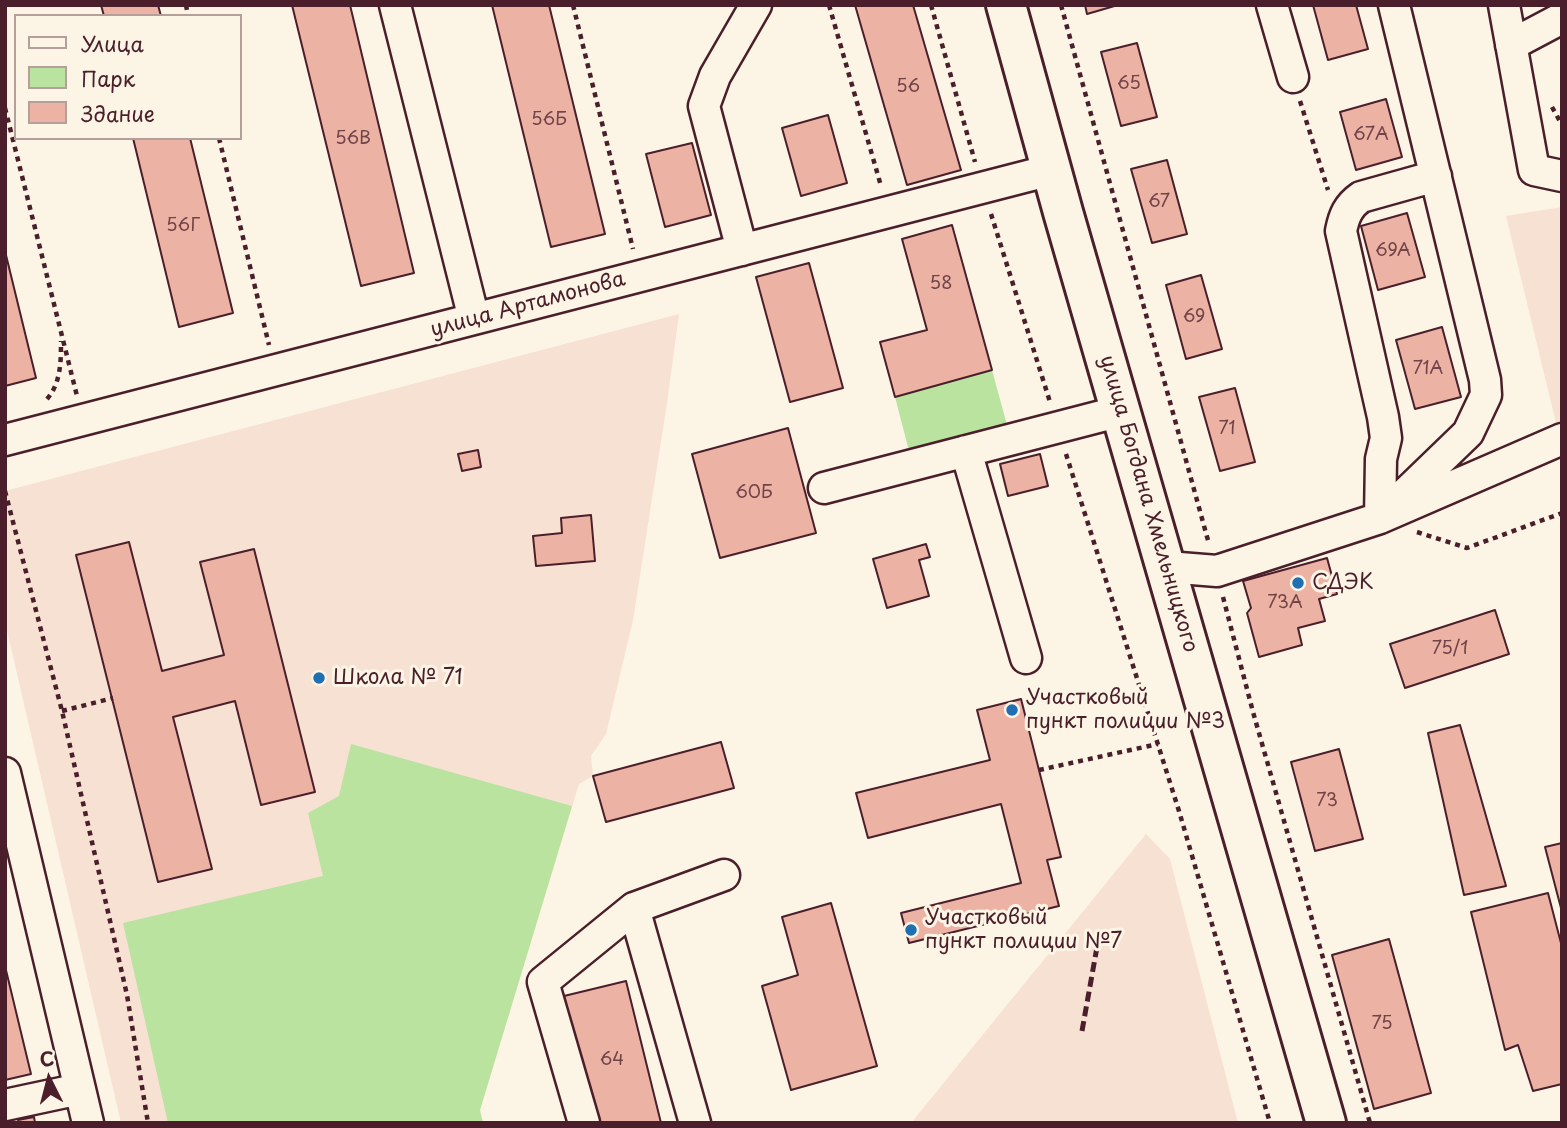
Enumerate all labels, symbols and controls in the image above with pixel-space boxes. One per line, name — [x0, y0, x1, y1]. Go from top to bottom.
legend — [14, 14, 242, 140]
text: Улица — [81, 27, 144, 59]
text: Парк — [81, 62, 135, 94]
house number: 65 — [1117, 73, 1141, 95]
house number: 56 — [896, 76, 920, 98]
text: Здание — [81, 97, 155, 129]
house number: 56Б — [531, 109, 567, 131]
house number: 67А — [1353, 124, 1389, 146]
house number: 56В — [335, 128, 371, 150]
house number: 67 — [1148, 191, 1170, 213]
house number: 56Г — [166, 215, 200, 237]
house number: 69А — [1375, 240, 1411, 262]
street label: улица Артамонова — [428, 267, 628, 343]
house number: 58 — [930, 273, 952, 295]
house number: 69 — [1183, 306, 1205, 328]
street label: улица Богдана Хмельницкого — [1093, 352, 1203, 656]
house number: 71А — [1413, 358, 1443, 380]
house number: 71 — [1219, 418, 1235, 440]
house number: 60Б — [735, 482, 773, 504]
place label: СДЭК — [1312, 570, 1374, 596]
marker: СДЭК — [1290, 575, 1306, 591]
house number: 73А — [1267, 592, 1303, 614]
house number: 75/1 — [1432, 638, 1468, 660]
place label: Школа № 71 — [333, 665, 463, 691]
marker: Школа № 71 — [311, 670, 327, 686]
place label: Участковый пункт полиции №3 — [1026, 685, 1225, 735]
marker: Участковый пункт полиции №3 — [1004, 702, 1020, 718]
house number: 73 — [1316, 790, 1338, 812]
place label: Участковый пункт полиции №7 — [925, 905, 1122, 955]
marker: Участковый пункт полиции №7 — [903, 922, 919, 938]
house number: 75 — [1372, 1013, 1392, 1035]
text: С — [38, 1043, 55, 1073]
north arrow — [14, 1044, 84, 1114]
house number: 64 — [600, 1049, 624, 1071]

